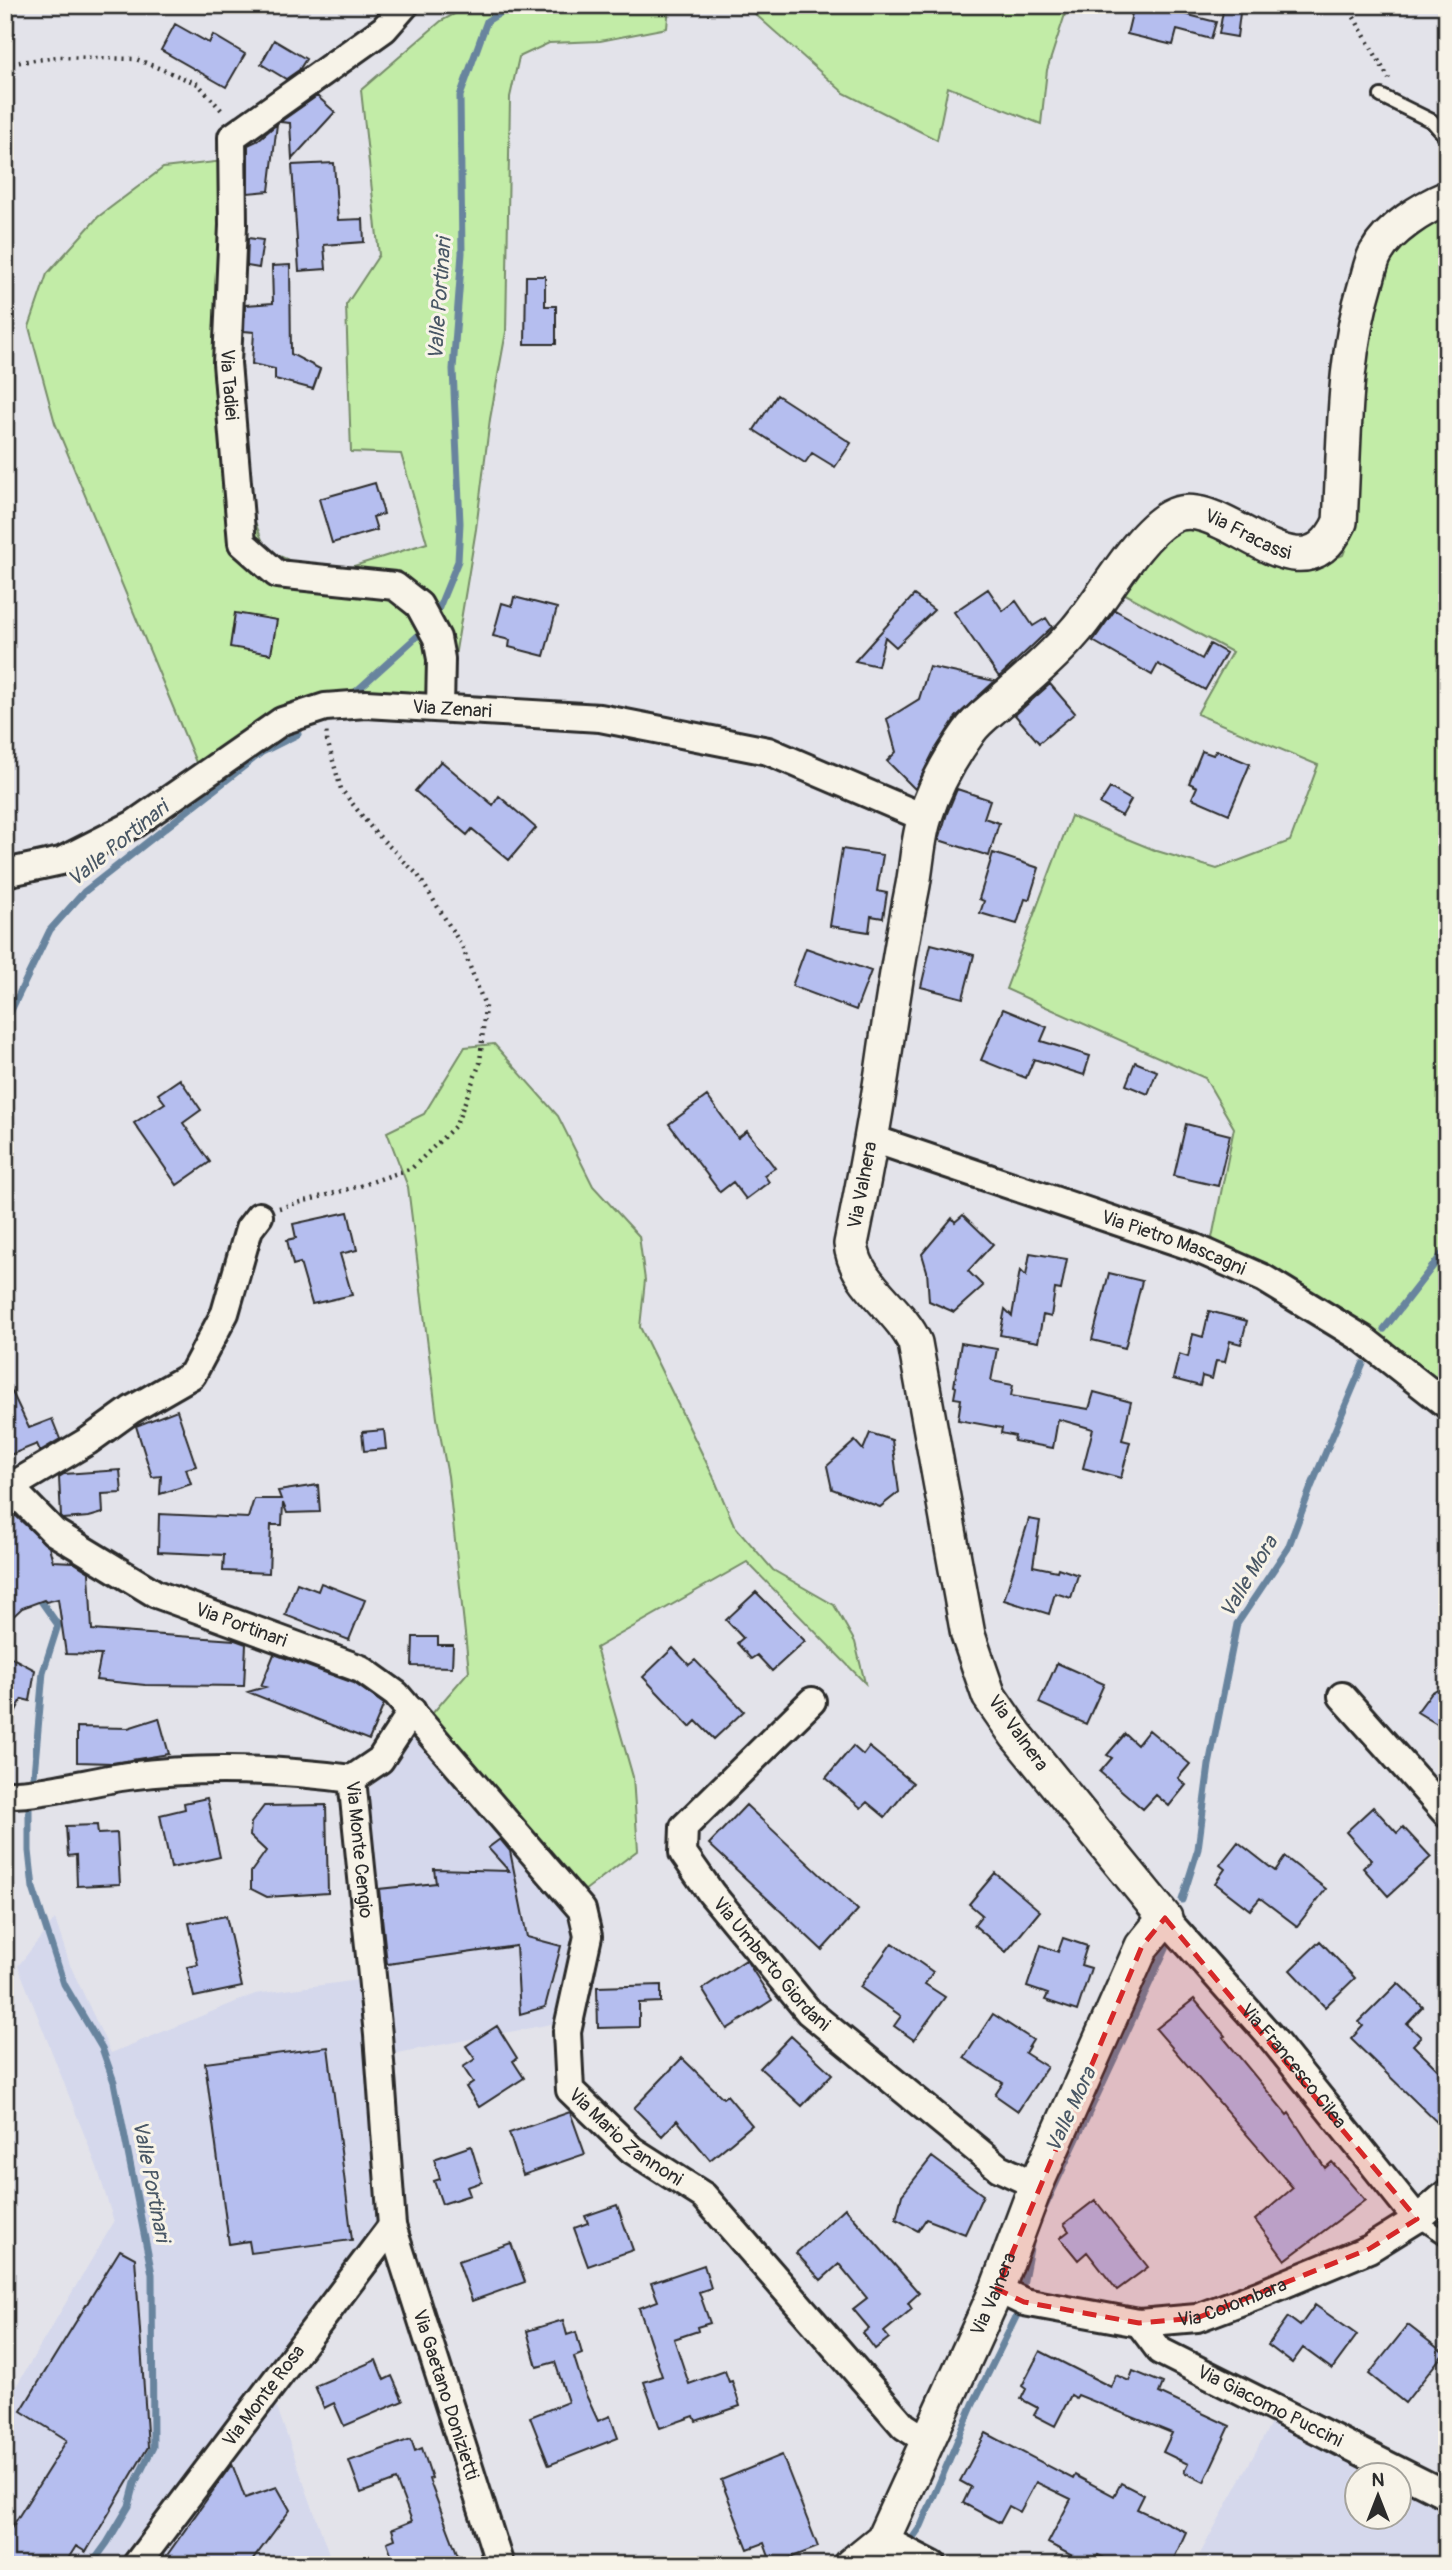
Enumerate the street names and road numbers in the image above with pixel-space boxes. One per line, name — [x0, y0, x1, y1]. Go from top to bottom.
street label: Via Tadiei — [215, 348, 244, 421]
street label: Via Fracassi — [1201, 504, 1293, 565]
street label: Via Zenari — [412, 695, 492, 724]
street label: Via Valnera — [842, 1139, 883, 1231]
street label: Via Pietro Mascagni — [1098, 1205, 1250, 1281]
street label: Via Portinari — [192, 1597, 290, 1653]
street label: Via Valnera — [982, 1690, 1054, 1776]
street label: Via Monte Cengio — [340, 1780, 378, 1919]
street label: Via Umberto Giordani — [707, 1892, 835, 2036]
street label: Via Francesco Cilea — [1235, 1999, 1352, 2133]
street label: Via Mario Zannoni — [563, 2083, 687, 2191]
street label: Via Valnera — [965, 2249, 1022, 2340]
street label: Via Colombara — [1177, 2272, 1290, 2332]
street label: Via Gaetano Donizietti — [407, 2306, 484, 2483]
street label: Via Monte Rosa — [217, 2340, 310, 2452]
street label: Via Giacomo Puccini — [1193, 2360, 1347, 2453]

